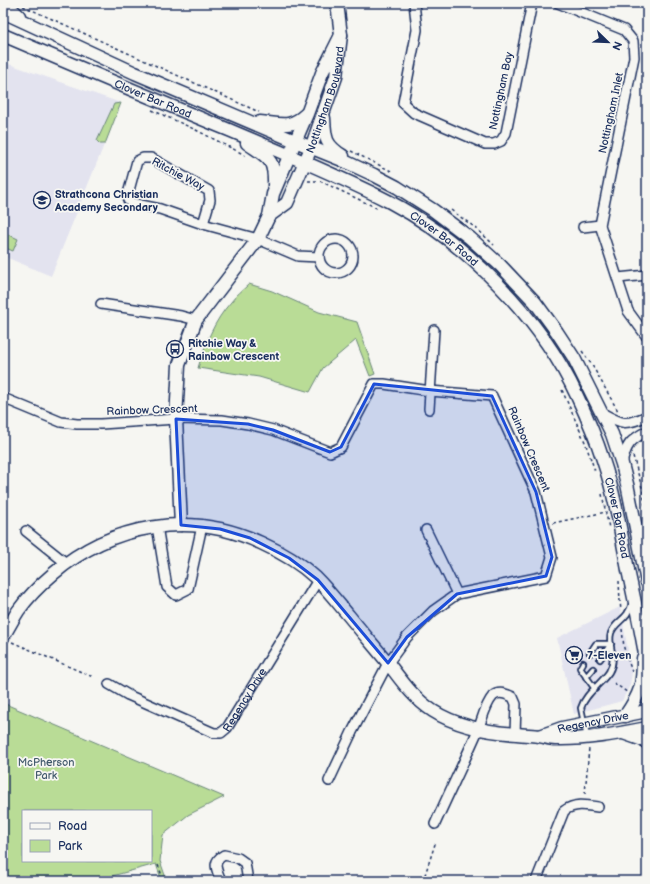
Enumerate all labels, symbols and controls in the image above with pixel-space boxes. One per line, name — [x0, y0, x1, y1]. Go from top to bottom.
north arrow — [588, 22, 628, 62]
text: N — [609, 39, 624, 52]
street label: Nottingham Boulevard — [303, 45, 346, 155]
street label: Nottingham Bay — [486, 51, 516, 131]
street label: Nottingham Inlet — [596, 71, 626, 155]
street label: Clover Bar Road — [113, 77, 194, 120]
street label: Ritchie Way — [150, 155, 207, 193]
place label: Strathcona Christian Academy Secondary — [54, 188, 158, 214]
school or university icon: Strathcona Christian Academy Secondary — [32, 190, 52, 210]
street label: Clover Bar Road — [408, 208, 481, 268]
place label: Ritchie Way & Rainbow Crescent — [188, 337, 279, 363]
bus stop icon: Ritchie Way & Rainbow Crescent — [165, 339, 185, 359]
street label: Rainbow Crescent — [106, 402, 198, 418]
street label: Rainbow Crescent — [505, 405, 553, 494]
street label: Clover Bar Road — [602, 476, 632, 559]
supermarket icon: 7-Eleven — [564, 645, 584, 665]
place label: 7-Eleven — [587, 649, 631, 662]
street label: Regency Drive — [220, 665, 269, 734]
street label: Regency Drive — [555, 708, 630, 736]
park label: McPherson Park — [18, 756, 74, 782]
legend — [22, 810, 152, 862]
text: Road — [58, 819, 87, 834]
text: Park — [58, 839, 82, 854]

